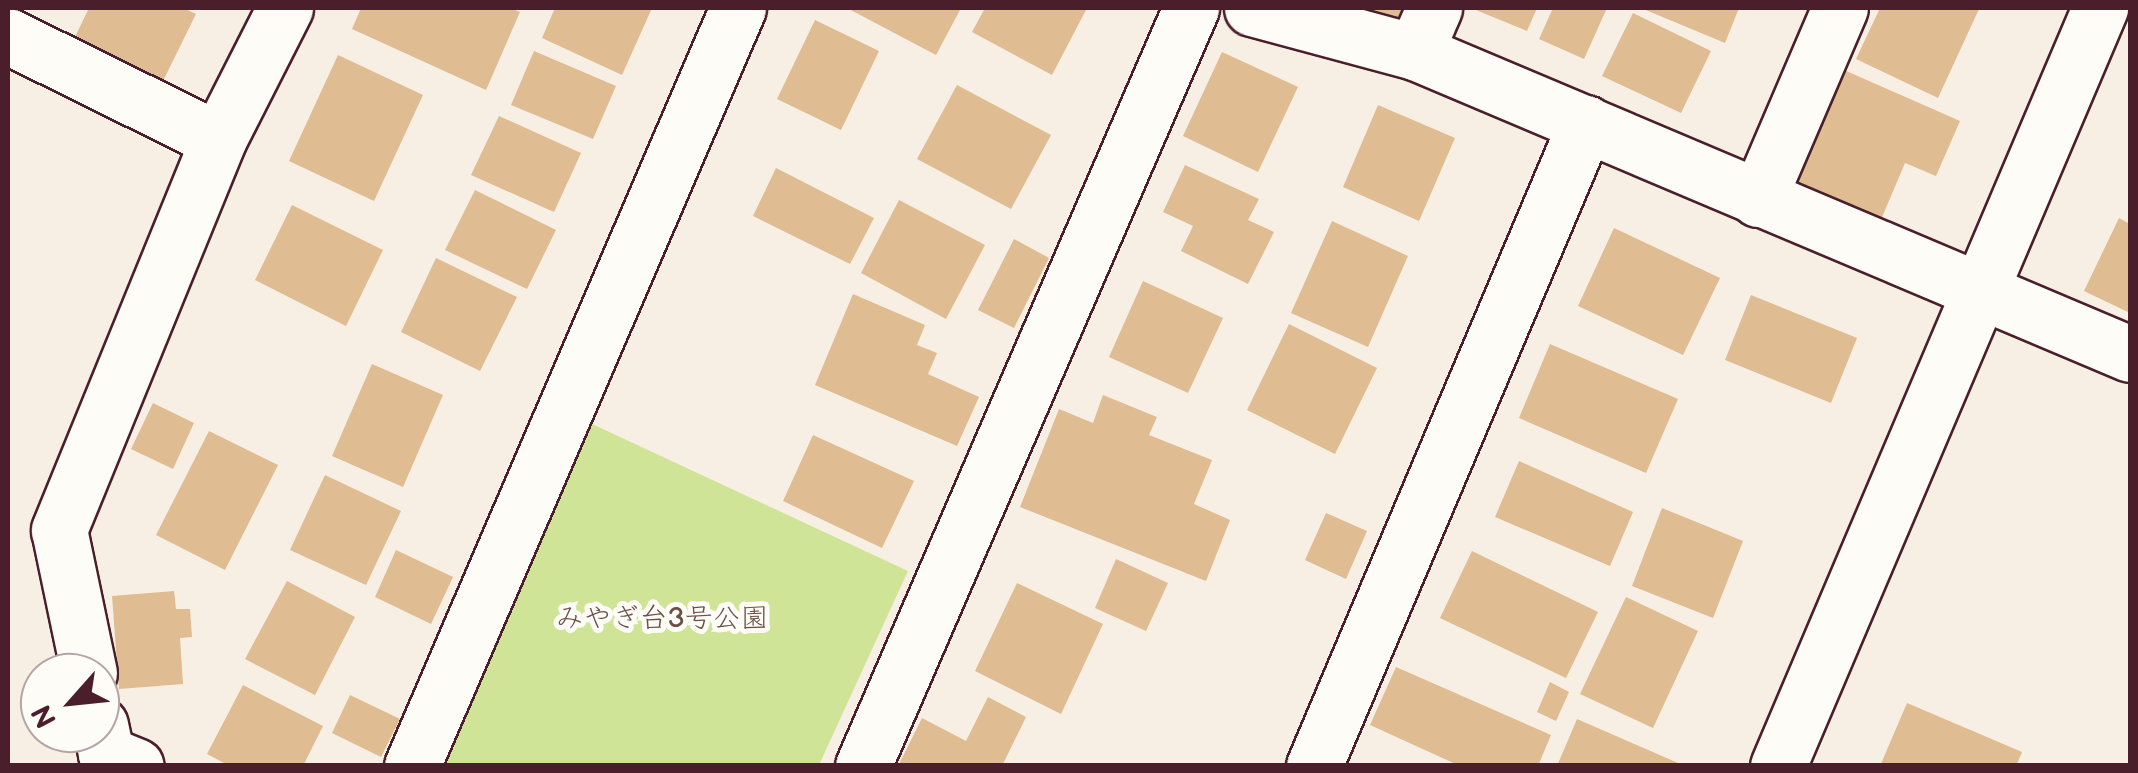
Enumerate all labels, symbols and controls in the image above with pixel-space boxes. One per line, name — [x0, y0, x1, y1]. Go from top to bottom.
park label: みやぎ台3号公園 — [555, 602, 769, 636]
north arrow — [20, 653, 120, 753]
text: N — [25, 699, 64, 733]

